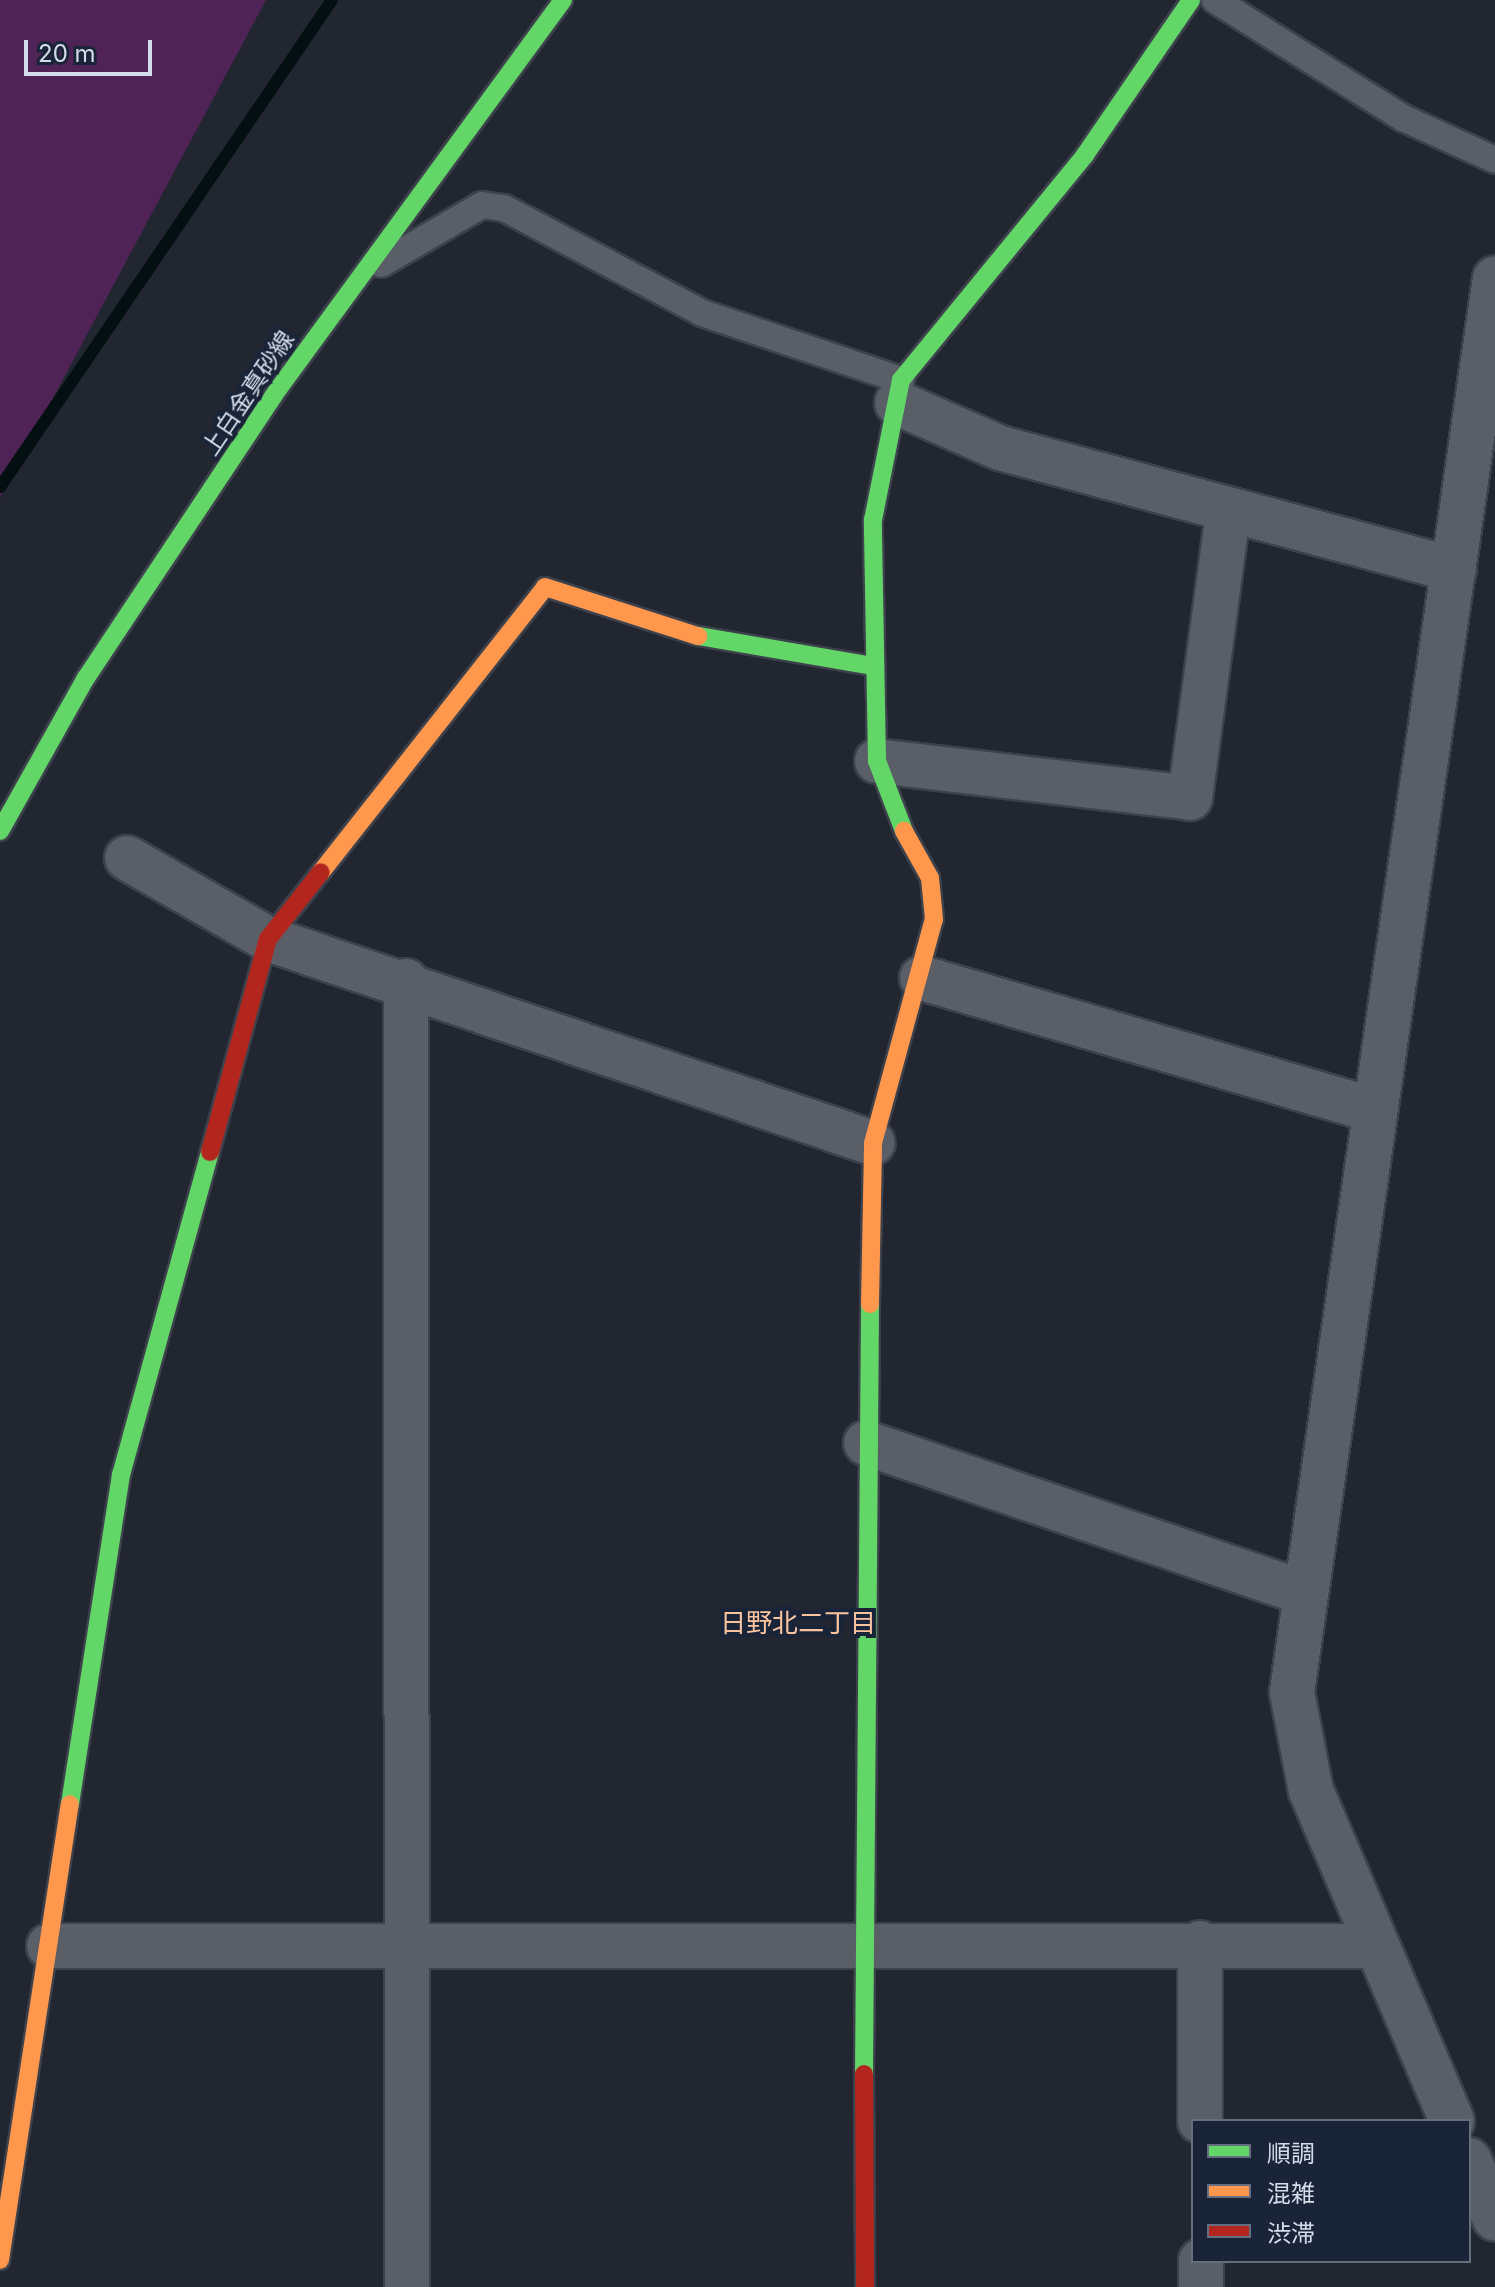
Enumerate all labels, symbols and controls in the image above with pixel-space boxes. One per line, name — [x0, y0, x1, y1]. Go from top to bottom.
scale bar — [28, 24, 156, 74]
text: 20 m — [38, 39, 96, 68]
street label: 上白金真砂線 — [196, 325, 300, 461]
district label: 日野北二丁目 — [720, 1607, 876, 1639]
legend — [1191, 2119, 1471, 2263]
text: 順調 — [1267, 2139, 1315, 2168]
text: 混雑 — [1267, 2179, 1315, 2208]
text: 渋滞 — [1267, 2219, 1315, 2248]

